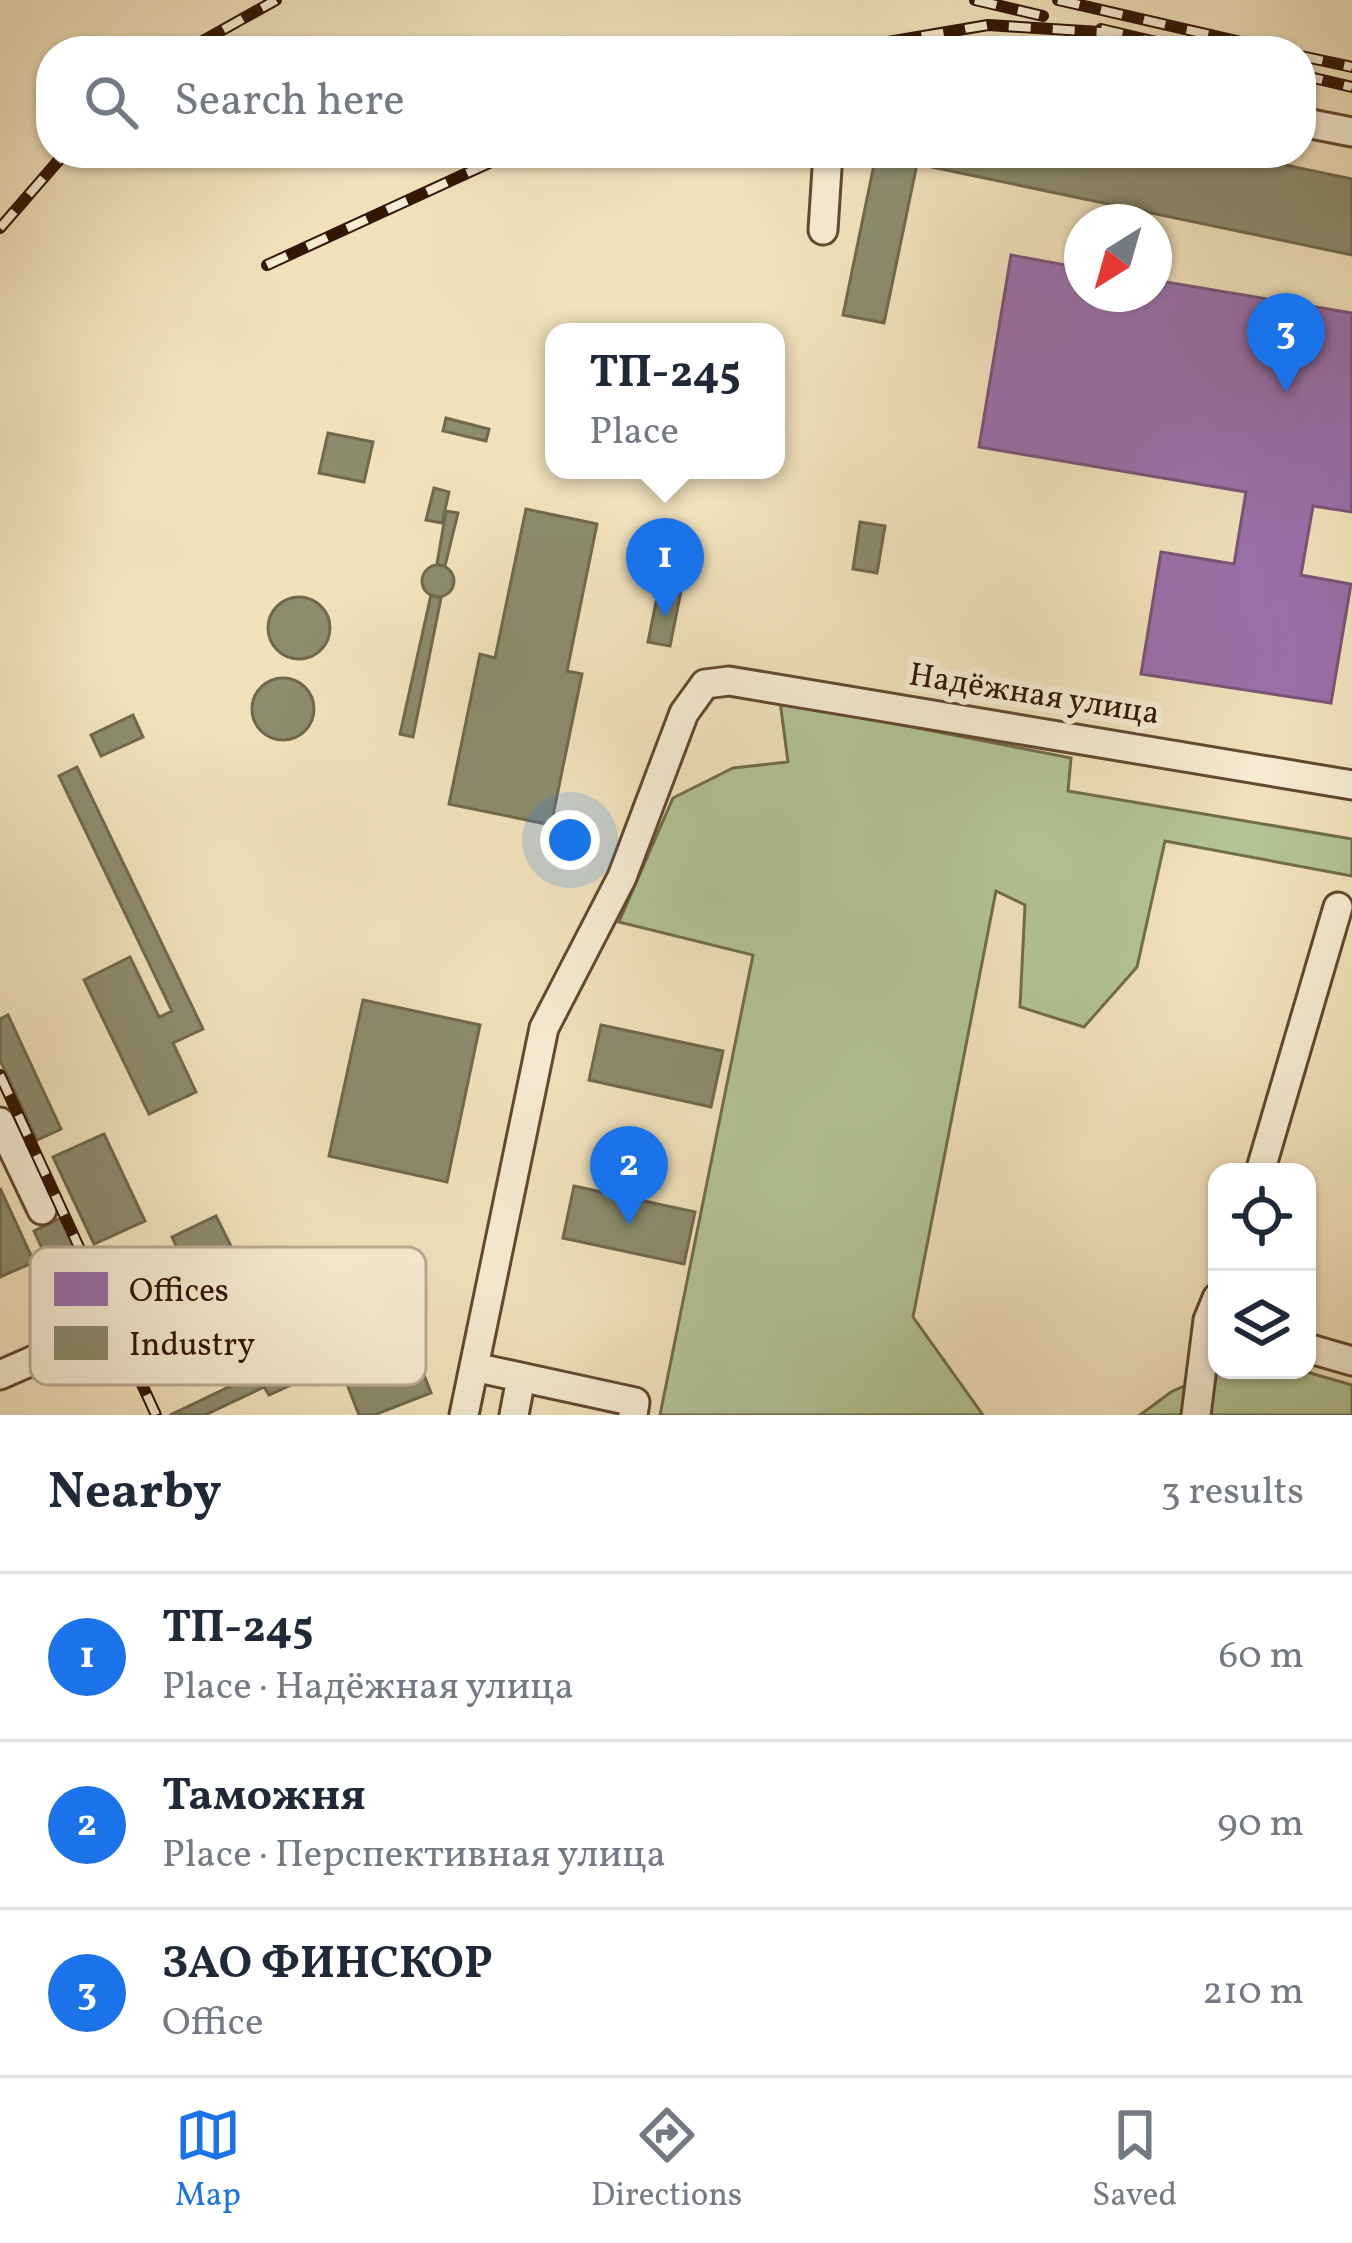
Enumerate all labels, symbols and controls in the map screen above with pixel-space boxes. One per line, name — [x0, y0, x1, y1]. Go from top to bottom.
search box — [36, 36, 1316, 168]
icon: search — [78, 69, 144, 135]
text: Search here — [174, 71, 405, 134]
north arrow — [1064, 204, 1172, 312]
pin: 3 — [1247, 293, 1325, 392]
popup — [545, 323, 785, 479]
text: ТП-245 — [589, 343, 741, 406]
text: Place — [589, 406, 679, 460]
pin: 1 — [626, 518, 704, 617]
street label: Надёжная улица — [905, 653, 1163, 739]
your location — [540, 810, 600, 870]
pin: 2 — [590, 1126, 668, 1225]
map controls — [1208, 1163, 1316, 1379]
button: locate — [1208, 1163, 1316, 1271]
legend — [30, 1247, 426, 1385]
text: Offices — [129, 1270, 229, 1316]
button: layers — [1208, 1271, 1316, 1379]
text: Industry — [129, 1324, 255, 1370]
text: Nearby — [48, 1458, 222, 1529]
text: 3 results — [1161, 1466, 1304, 1520]
text: ТП-245 — [162, 1598, 314, 1661]
text: 1 — [79, 1630, 95, 1684]
text: 60 m — [1219, 1630, 1304, 1684]
text: Place · Надёжная улица — [162, 1661, 574, 1715]
text: Таможня — [162, 1766, 366, 1829]
text: 2 — [77, 1798, 97, 1852]
text: 90 m — [1217, 1798, 1304, 1852]
text: Place · Перспективная улица — [162, 1829, 666, 1883]
text: ЗАО ФИНСКОР — [162, 1934, 493, 1997]
text: 3 — [77, 1966, 97, 2020]
text: 210 m — [1202, 1966, 1304, 2020]
text: Office — [162, 1997, 263, 2051]
tab: Map — [175, 2102, 241, 2220]
tab: Directions — [591, 2102, 742, 2220]
tab: Saved — [1092, 2102, 1177, 2220]

